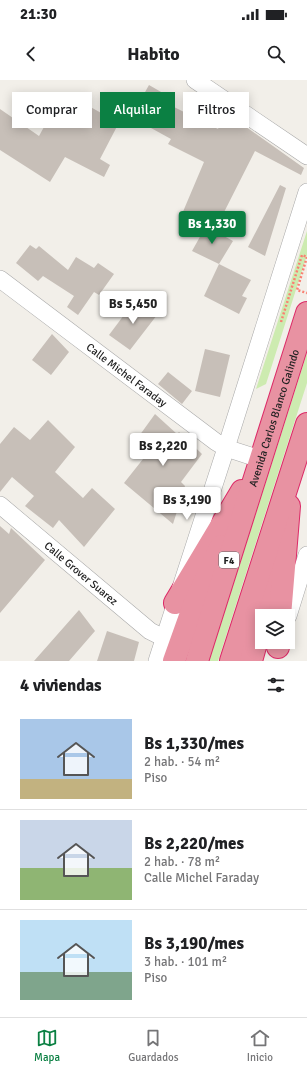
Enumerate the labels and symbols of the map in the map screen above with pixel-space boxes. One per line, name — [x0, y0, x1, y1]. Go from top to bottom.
pin: Bs 1,330 — [171, 211, 253, 245]
pin: Bs 5,450 — [92, 291, 174, 325]
street label: Calle Michel Faraday — [84, 341, 170, 410]
street label: Avenida Carlos Blanco Galindo — [247, 347, 302, 488]
pin: Bs 2,220 — [122, 433, 204, 467]
pin: Bs 3,190 — [146, 487, 228, 521]
street label: Calle Grover Suarez — [42, 539, 120, 608]
road number: F4 — [219, 552, 239, 568]

